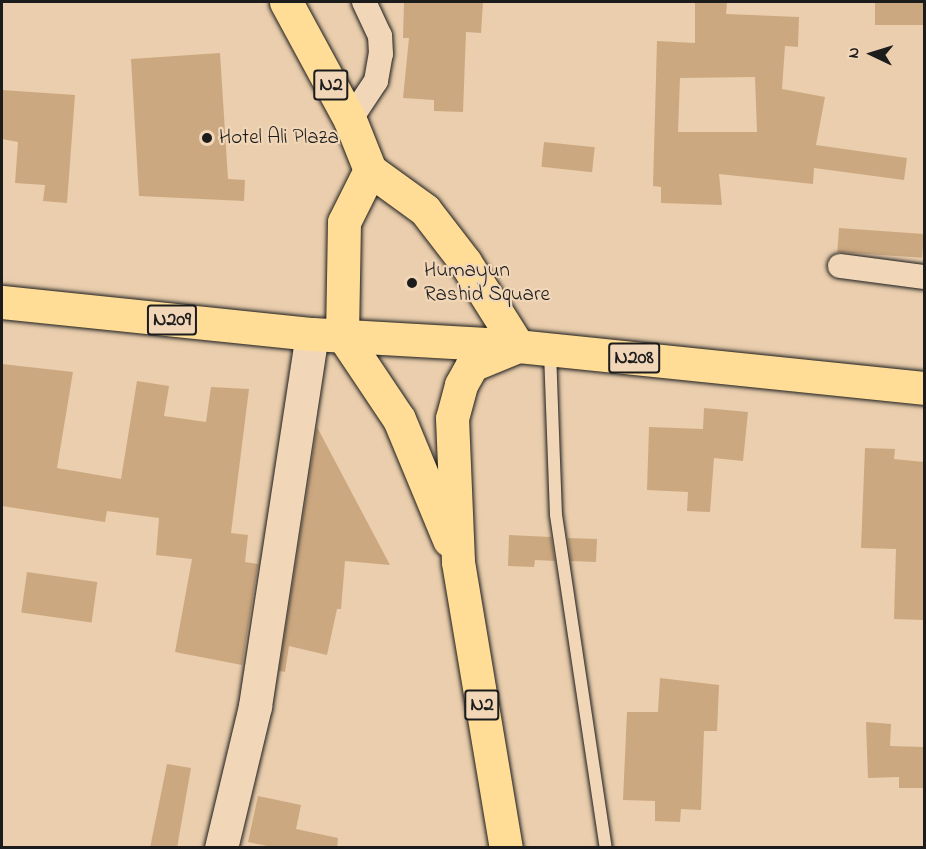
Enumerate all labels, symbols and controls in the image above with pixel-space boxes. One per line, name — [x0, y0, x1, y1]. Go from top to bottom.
north arrow — [842, 24, 902, 84]
text: N — [842, 47, 866, 59]
road number: N2 — [313, 68, 349, 102]
place label: Hotel Ali Plaza — [219, 125, 339, 151]
marker: Hotel Ali Plaza — [200, 131, 214, 145]
place label: Humayun Rashid Square — [424, 258, 550, 308]
marker: Humayun Rashid Square — [405, 276, 419, 290]
road number: N209 — [146, 303, 198, 337]
road number: N208 — [607, 341, 661, 375]
road number: N2 — [464, 688, 500, 722]

